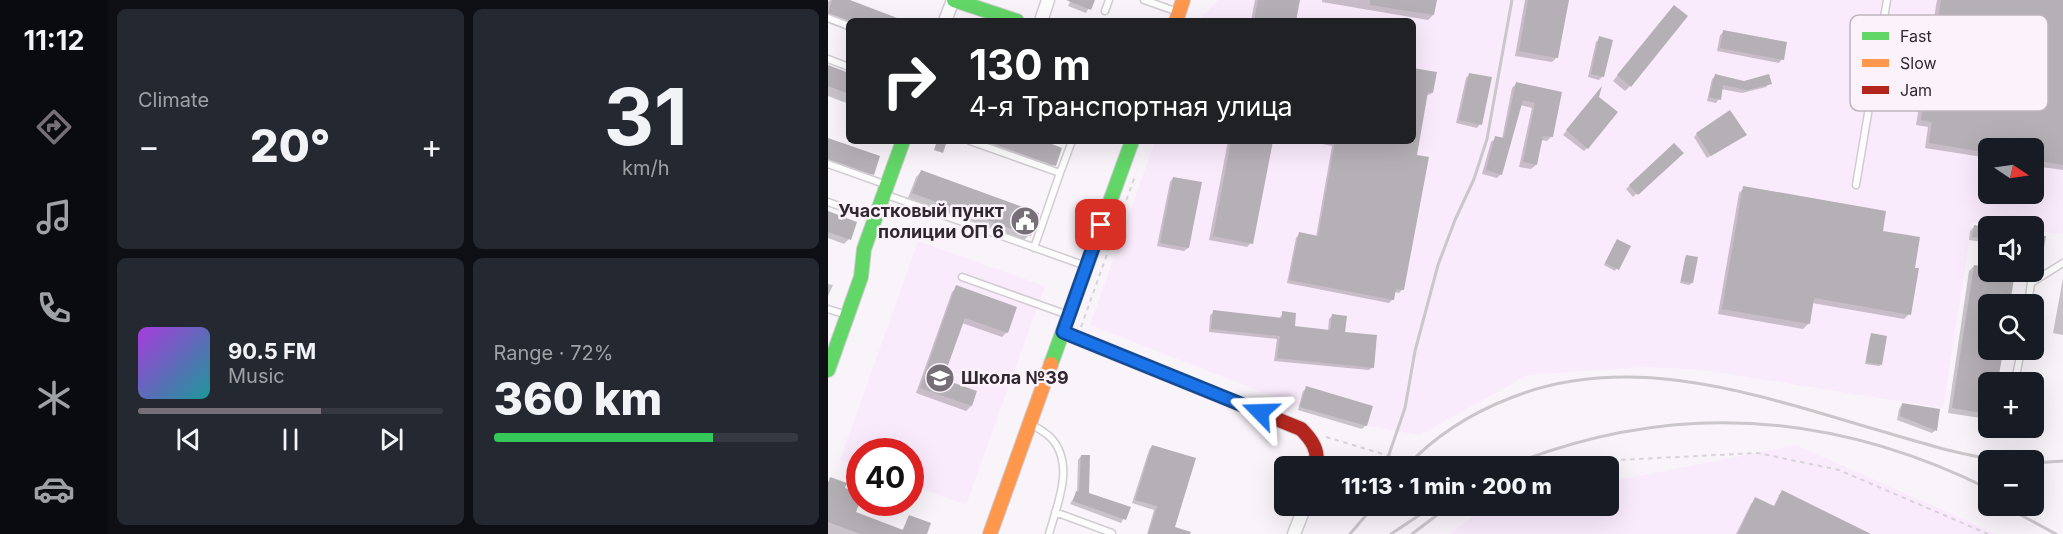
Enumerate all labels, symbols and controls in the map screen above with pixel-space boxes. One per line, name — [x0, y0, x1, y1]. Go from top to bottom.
legend — [1850, 15, 2048, 111]
text: 11:12 — [24, 24, 84, 57]
text: Fast — [1900, 26, 1932, 46]
text: 130 m — [969, 39, 1091, 90]
icon: right — [870, 42, 948, 120]
text: Slow — [1900, 53, 1937, 73]
text: 31 — [604, 69, 688, 164]
text: Jam — [1900, 80, 1932, 100]
text: Climate — [138, 88, 209, 112]
text: 4-я Транспортная улица — [969, 90, 1293, 123]
icon: directions — [33, 106, 75, 148]
text: 20° — [250, 118, 331, 173]
text: − — [138, 126, 160, 166]
text: + — [421, 126, 442, 166]
north arrow — [1978, 138, 2044, 204]
map controls — [1978, 138, 2044, 516]
text: km/h — [622, 156, 670, 180]
icon: music — [33, 196, 75, 238]
pin — [1075, 199, 1126, 250]
place label: Участковый пункт полиции ОП 6 — [838, 200, 1004, 242]
public building icon: Участковый пункт полиции ОП 6 — [1009, 205, 1041, 237]
icon: arrive — [1084, 208, 1117, 241]
button: sound — [1978, 216, 2044, 282]
icon: phone — [33, 287, 75, 329]
button: search — [1978, 294, 2044, 360]
text: 90.5 FM — [228, 338, 316, 364]
text: Range · 72% — [494, 341, 613, 365]
school or university icon: Школа №39 — [924, 362, 956, 394]
text: Music — [228, 364, 285, 388]
place label: Школа №39 — [961, 367, 1069, 388]
text: 360 km — [494, 371, 662, 426]
button: + — [1978, 372, 2044, 438]
icon: climate — [33, 377, 75, 419]
position arrow — [1228, 380, 1292, 444]
icon: previous — [172, 423, 205, 456]
icon: pause — [274, 423, 307, 456]
icon: next — [375, 423, 408, 456]
speed limit sign: 40 — [846, 438, 924, 516]
button: − — [1978, 450, 2044, 516]
icon: car — [33, 468, 75, 510]
text: 11:13 · 1 min · 200 m — [1341, 473, 1552, 499]

